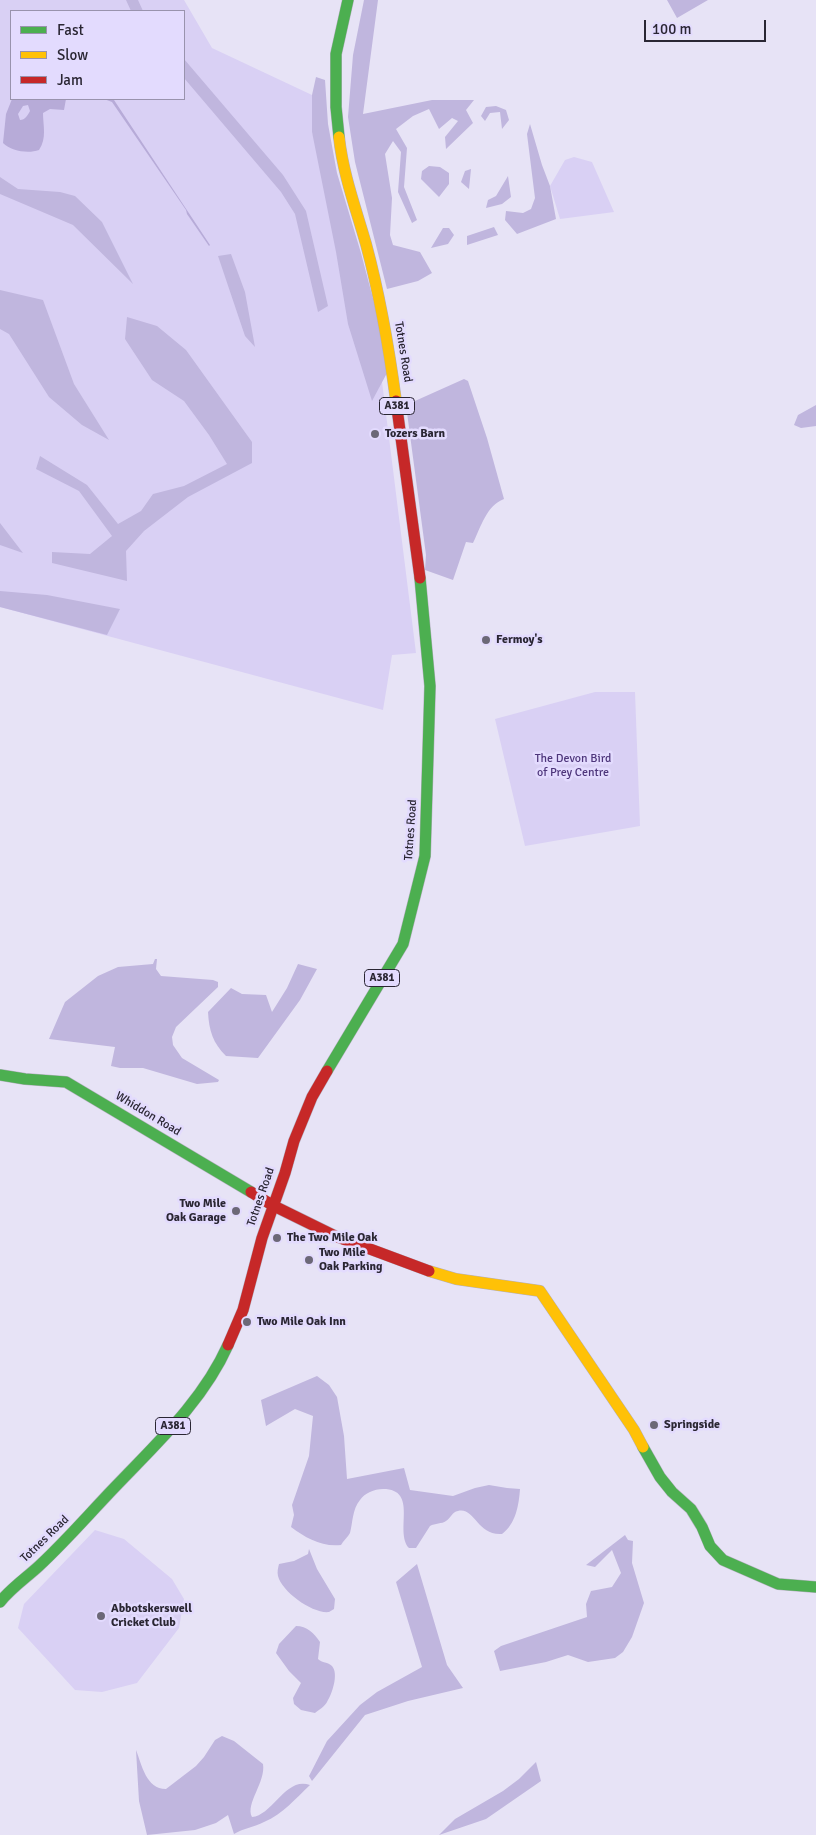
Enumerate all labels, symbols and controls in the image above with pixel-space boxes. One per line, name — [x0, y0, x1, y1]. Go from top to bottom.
legend — [10, 10, 185, 100]
scale bar — [646, 10, 768, 42]
text: 100 m — [652, 20, 692, 38]
text: Fast — [57, 21, 84, 39]
text: Slow — [57, 46, 88, 64]
text: Jam — [57, 71, 83, 89]
street label: Totnes Road — [391, 321, 415, 383]
road number: A381 — [380, 398, 414, 414]
place label: Tozers Barn — [385, 427, 445, 441]
marker: Tozers Barn — [369, 428, 381, 440]
place label: Fermoy's — [496, 633, 543, 647]
marker: Fermoy's — [480, 634, 492, 646]
park label: The Devon Bird of Prey Centre — [535, 752, 611, 780]
street label: Totnes Road — [402, 799, 420, 861]
road number: A381 — [364, 970, 400, 986]
street label: Whiddon Road — [113, 1089, 183, 1139]
street label: Totnes Road — [244, 1166, 278, 1228]
place label: Two Mile Oak Garage — [166, 1197, 226, 1225]
marker: Two Mile Oak Garage — [230, 1205, 242, 1217]
place label: The Two Mile Oak — [287, 1231, 378, 1245]
marker: The Two Mile Oak — [271, 1232, 283, 1244]
place label: Two Mile Oak Parking — [319, 1246, 382, 1274]
marker: Two Mile Oak Parking — [303, 1254, 315, 1266]
place label: Two Mile Oak Inn — [257, 1315, 346, 1329]
marker: Two Mile Oak Inn — [241, 1316, 253, 1328]
road number: A381 — [156, 1418, 190, 1434]
place label: Springside — [664, 1418, 720, 1432]
marker: Springside — [648, 1419, 660, 1431]
street label: Totnes Road — [18, 1513, 72, 1565]
place label: Abbotskerswell Cricket Club — [111, 1602, 192, 1630]
marker: Abbotskerswell Cricket Club — [95, 1610, 107, 1622]

